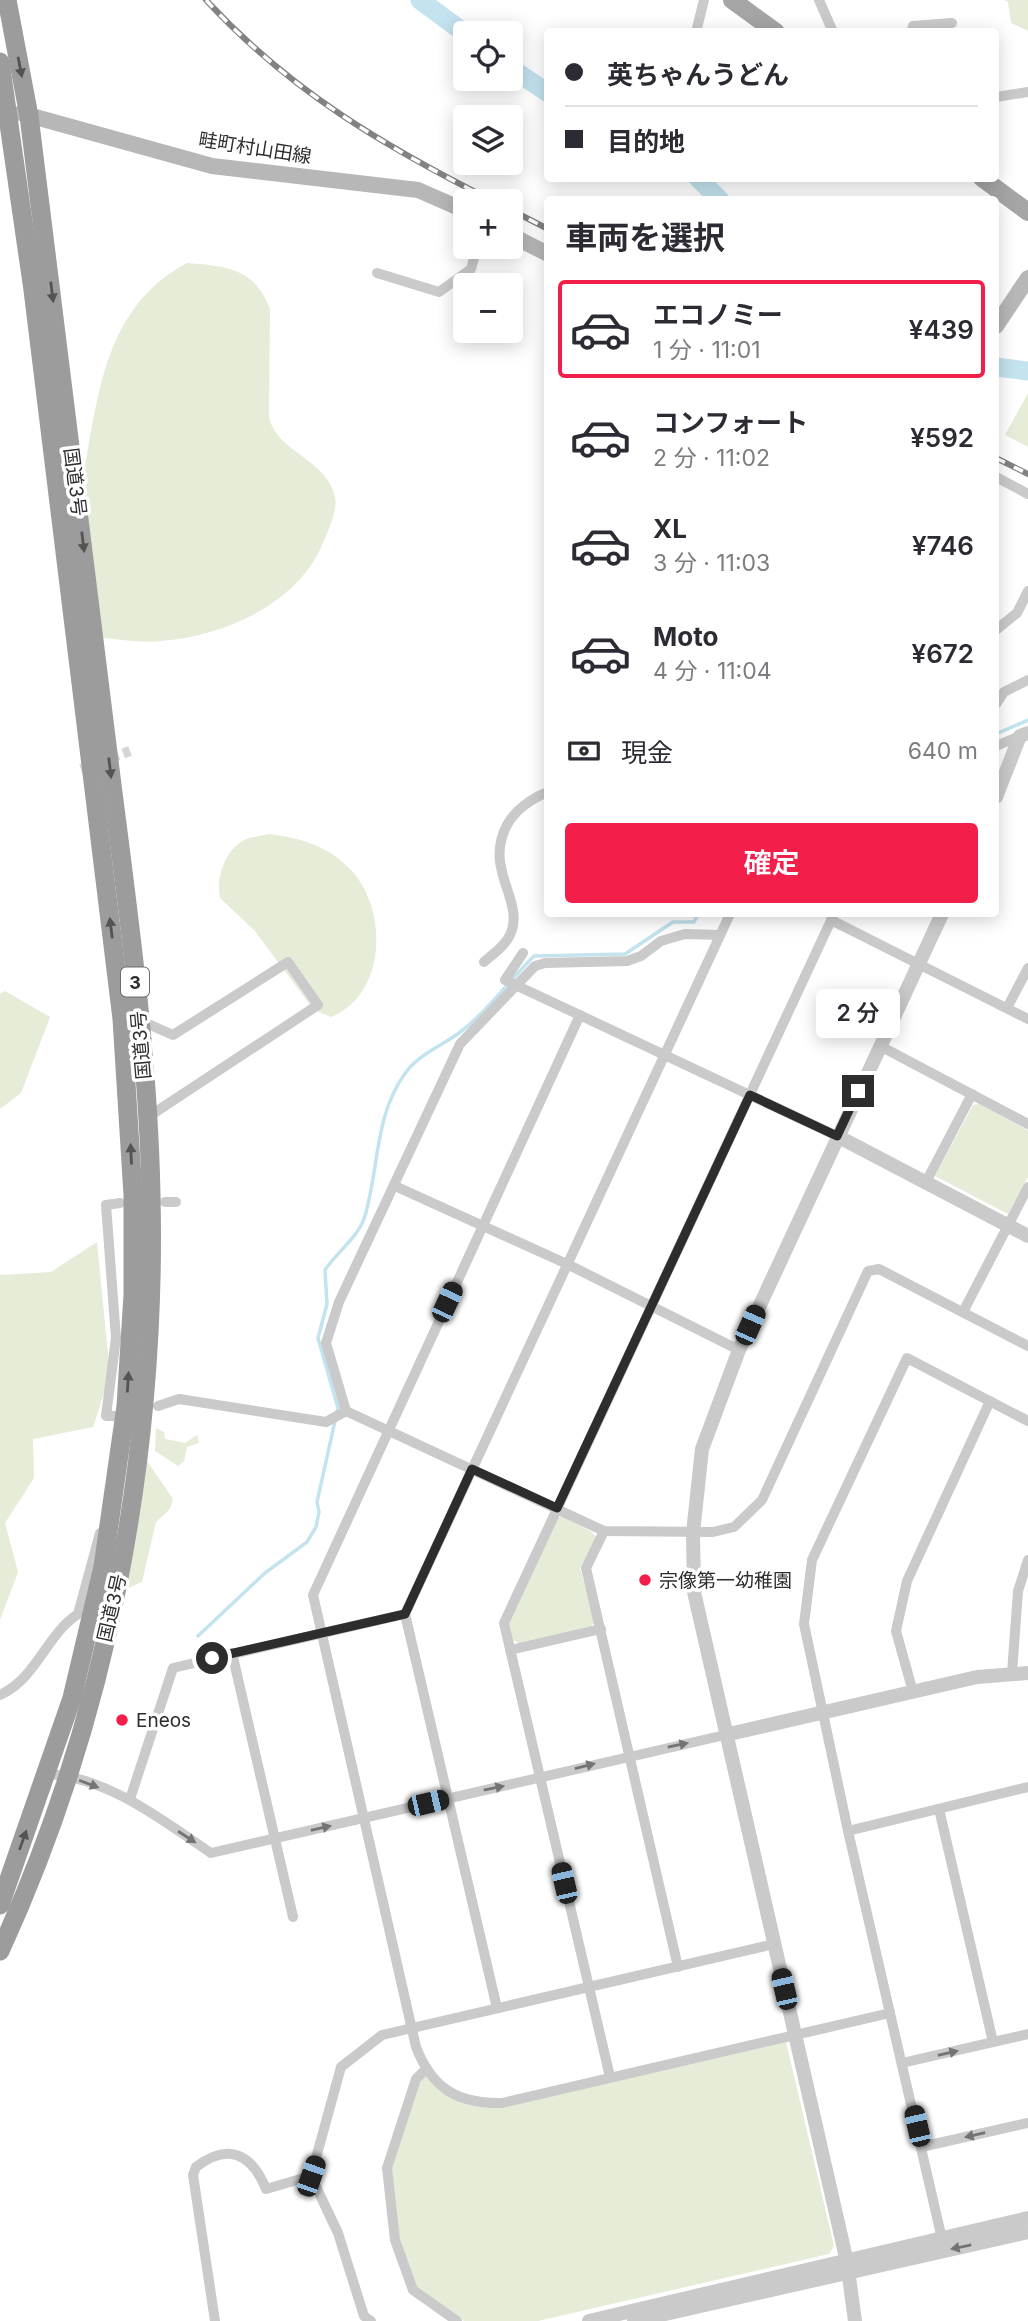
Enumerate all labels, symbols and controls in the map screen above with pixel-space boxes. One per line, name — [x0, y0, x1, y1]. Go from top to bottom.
map controls — [453, 21, 523, 343]
button: locate — [453, 21, 523, 91]
one-way arrow — [15, 56, 26, 78]
text: 英ちゃんうどん — [607, 59, 789, 90]
button: layers — [453, 105, 523, 175]
text: 目的地 — [607, 126, 685, 157]
street label: 畦町村山田線 — [197, 128, 313, 168]
button: + — [453, 189, 523, 259]
text: 車両を選択 — [565, 218, 725, 257]
button: − — [453, 273, 523, 343]
one-way arrow — [46, 281, 57, 303]
icon: car — [569, 298, 632, 361]
text: エコノミー — [653, 299, 783, 330]
text: ¥439 — [909, 314, 974, 345]
text: 1 分 · 11:01 — [653, 336, 761, 364]
icon: car — [569, 406, 632, 469]
text: コンフォート — [653, 407, 808, 438]
text: ¥592 — [910, 422, 974, 453]
text: 2 分 · 11:02 — [653, 444, 770, 472]
street label: 国道3号 — [59, 446, 91, 518]
text: XL — [653, 513, 687, 544]
icon: car — [569, 514, 632, 577]
text: ¥746 — [912, 530, 974, 561]
one-way arrow — [77, 531, 88, 553]
text: 3 分 · 11:03 — [653, 549, 770, 577]
text: Moto — [653, 621, 718, 652]
icon: car — [569, 622, 632, 685]
text: ¥672 — [912, 638, 974, 669]
text: 4 分 · 11:04 — [653, 657, 772, 685]
icon: cash — [565, 732, 603, 770]
text: 現金 — [621, 737, 673, 768]
text: 640 m — [908, 737, 978, 765]
one-way arrow — [105, 757, 116, 779]
button: 確定 — [565, 823, 978, 903]
one-way arrow — [105, 917, 116, 939]
road number: 3 — [121, 967, 149, 996]
callout: 2 分 — [816, 990, 900, 1038]
text: 2 分 — [836, 999, 880, 1027]
street label: 国道3号 — [127, 1010, 155, 1080]
route end — [842, 1075, 874, 1107]
one-way arrow — [126, 1143, 137, 1165]
car — [429, 1279, 466, 1325]
car — [732, 1302, 769, 1348]
one-way arrow — [123, 1370, 134, 1392]
place label: 宗像第一幼稚園 — [659, 1569, 792, 1592]
street label: 国道3号 — [93, 1572, 131, 1644]
marker: 宗像第一幼稚園 — [637, 1572, 653, 1588]
route start — [196, 1642, 228, 1674]
place label: Eneos — [136, 1709, 191, 1732]
marker: Eneos — [114, 1712, 130, 1728]
one-way arrow — [667, 1740, 689, 1751]
one-way arrow — [574, 1760, 596, 1771]
one-way arrow — [79, 1778, 100, 1789]
one-way arrow — [483, 1782, 505, 1793]
car — [406, 1788, 451, 1818]
one-way arrow — [310, 1822, 332, 1833]
one-way arrow — [18, 1830, 29, 1851]
one-way arrow — [177, 1830, 197, 1843]
car — [550, 1860, 579, 1906]
car — [770, 1966, 799, 2012]
one-way arrow — [937, 2047, 959, 2058]
car — [903, 2103, 932, 2149]
one-way arrow — [964, 2130, 986, 2141]
car — [295, 2153, 328, 2199]
one-way arrow — [950, 2241, 972, 2252]

